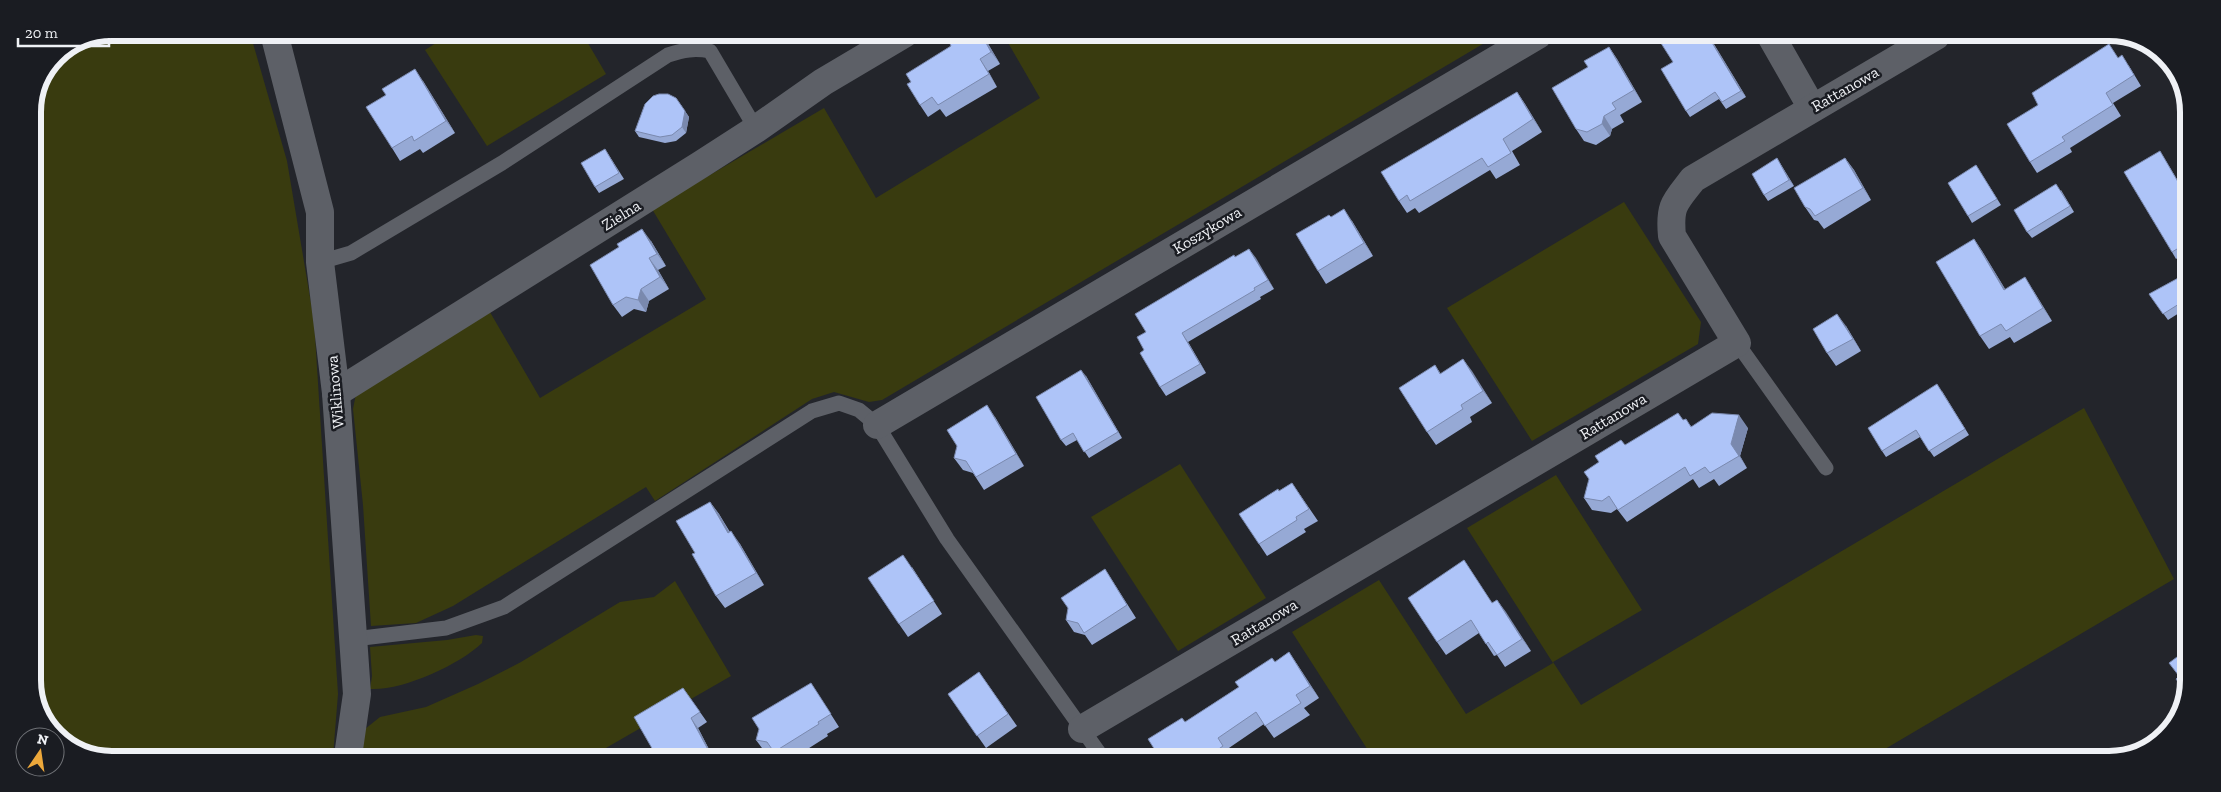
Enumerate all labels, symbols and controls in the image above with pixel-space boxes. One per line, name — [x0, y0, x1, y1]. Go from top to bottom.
scale bar — [18, 15, 109, 47]
text: 20 m — [25, 24, 58, 42]
street label: Rattanowa — [1808, 62, 1882, 116]
street label: Zielna — [598, 196, 644, 234]
street label: Koszykowa — [1169, 202, 1245, 258]
street label: Wiklinowa — [322, 354, 348, 429]
street label: Rattanowa — [1576, 389, 1650, 443]
street label: Rattanowa — [1227, 595, 1301, 649]
north arrow — [15, 727, 65, 777]
text: N — [36, 730, 50, 749]

